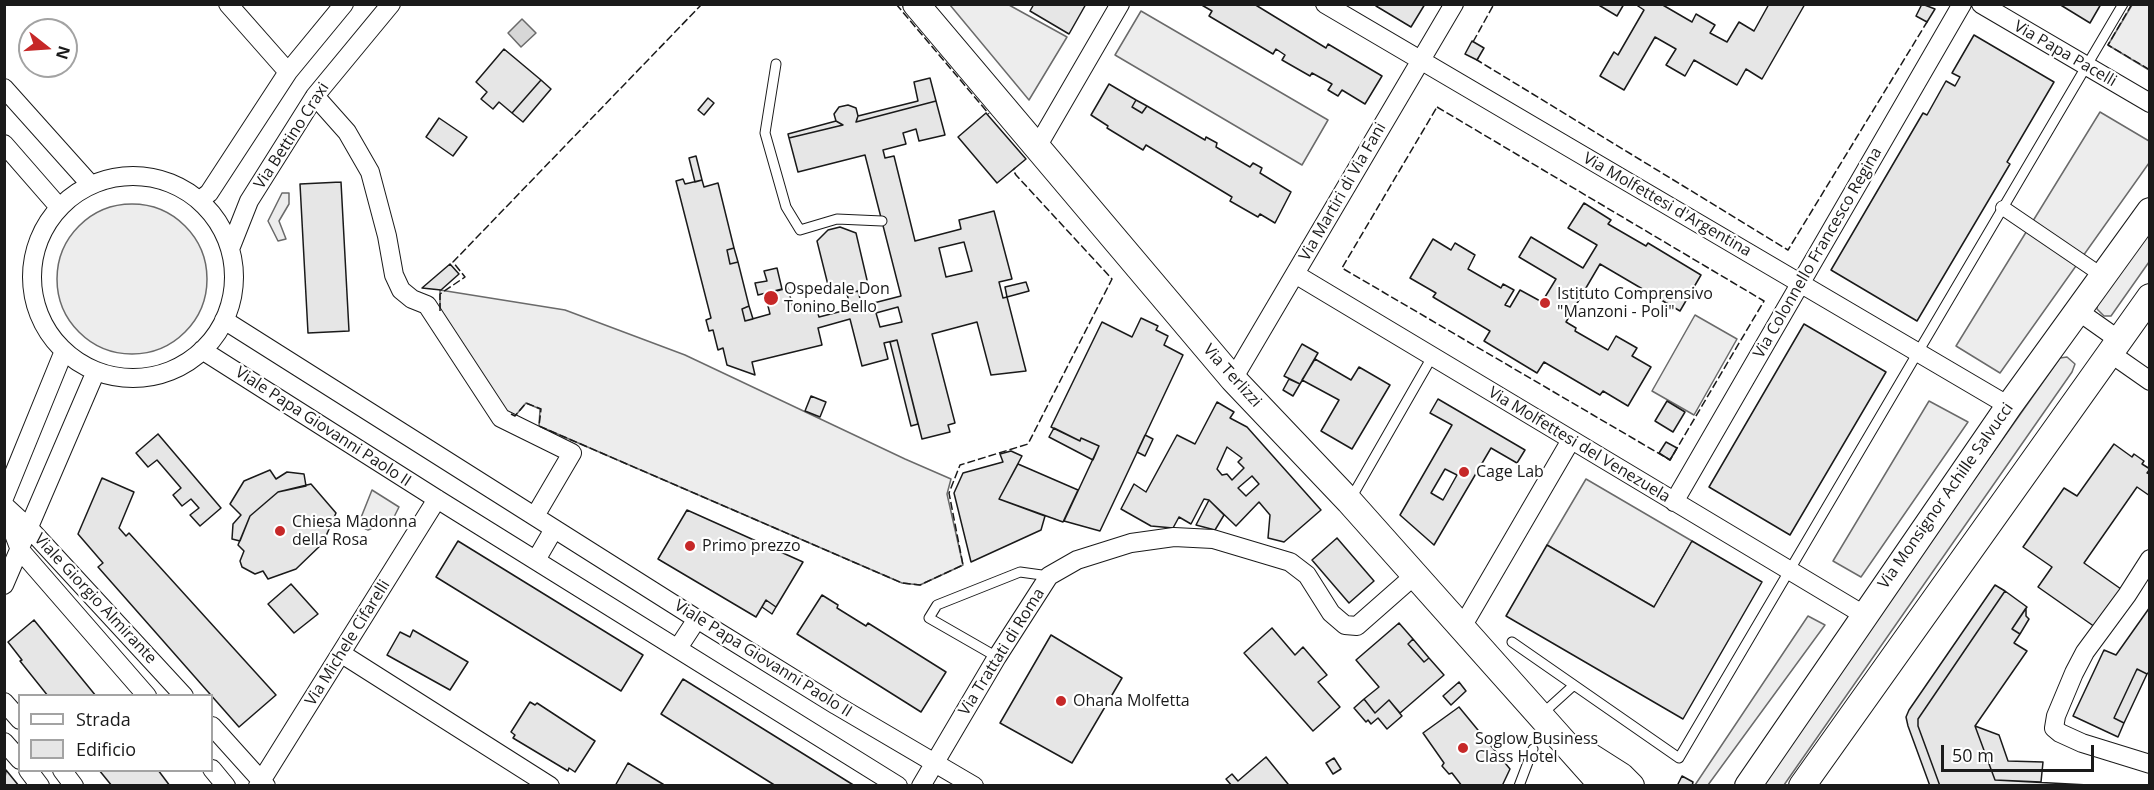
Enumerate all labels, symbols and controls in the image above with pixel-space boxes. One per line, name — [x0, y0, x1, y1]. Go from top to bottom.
street label: Via Papa Pacelli — [2010, 17, 2120, 91]
north arrow — [18, 18, 78, 78]
text: N — [51, 43, 76, 62]
street label: Via Bettino Craxi — [250, 79, 334, 193]
street label: Via Martiri di Via Fani — [1296, 119, 1390, 265]
street label: Via Colonnello Francesco Regina — [1750, 144, 1886, 362]
street label: Via Molfettesi d'Argentina — [1579, 149, 1755, 261]
place label: Ospedale Don Tonino Bello — [784, 279, 890, 317]
place label: Istituto Comprensivo "Manzoni - Poli" — [1557, 284, 1713, 322]
marker: Ospedale Don Tonino Bello — [762, 289, 780, 307]
marker: Istituto Comprensivo "Manzoni - Poli" — [1538, 296, 1552, 310]
street label: Via Terlizzi — [1199, 341, 1265, 411]
street label: Viale Papa Giovanni Paolo II — [231, 363, 415, 491]
street label: Via Molfettesi del Venezuela — [1485, 383, 1673, 507]
street label: Via Monsignor Achille Salvucci — [1874, 399, 2018, 593]
place label: Cage Lab — [1476, 462, 1544, 482]
marker: Cage Lab — [1457, 465, 1471, 479]
place label: Chiesa Madonna della Rosa — [292, 512, 417, 550]
marker: Chiesa Madonna della Rosa — [273, 524, 287, 538]
street label: Viale Giorgio Almirante — [30, 530, 160, 668]
place label: Primo prezzo — [702, 536, 801, 556]
marker: Primo prezzo — [683, 539, 697, 553]
street label: Via Michele Cifarelli — [302, 577, 394, 709]
street label: Via Trattati di Roma — [955, 585, 1049, 719]
street label: Viale Papa Giovanni Paolo II — [671, 596, 855, 722]
place label: Ohana Molfetta — [1073, 691, 1190, 711]
legend — [18, 694, 213, 772]
marker: Ohana Molfetta — [1054, 694, 1068, 708]
text: Strada — [76, 707, 131, 731]
place label: Soglow Business Class Hotel — [1475, 729, 1598, 767]
scale bar — [1944, 733, 2097, 771]
text: Edificio — [76, 737, 136, 761]
marker: Soglow Business Class Hotel — [1456, 741, 1470, 755]
text: 50 m — [1952, 743, 1994, 767]

